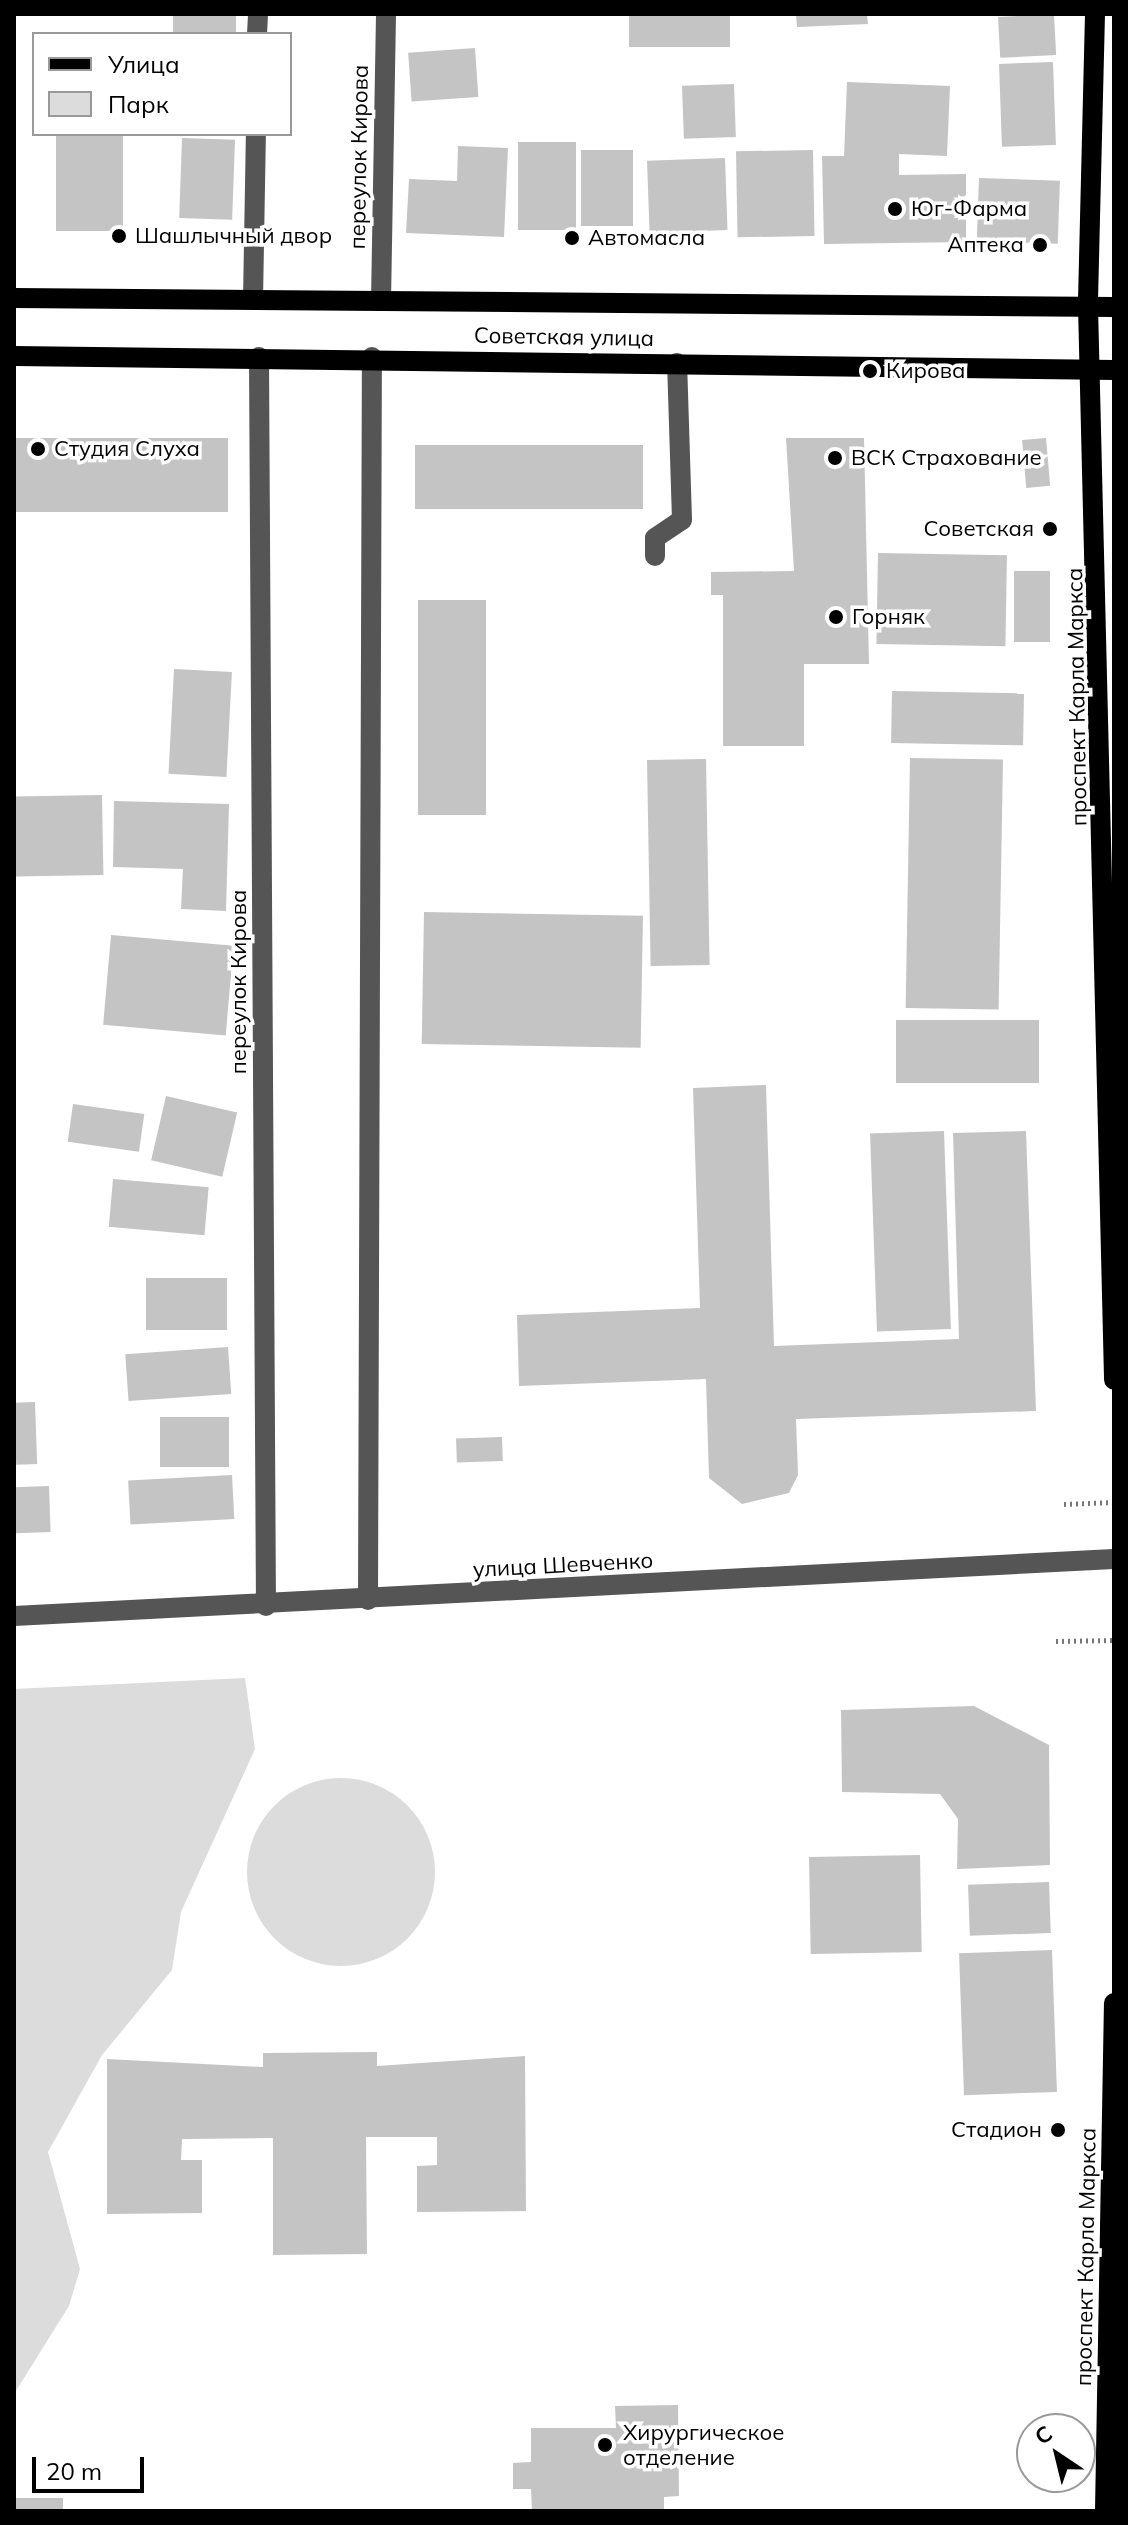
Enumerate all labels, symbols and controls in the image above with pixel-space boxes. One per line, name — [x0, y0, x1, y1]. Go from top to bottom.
legend — [32, 32, 292, 136]
text: Улица — [108, 49, 180, 79]
street label: переулок Кирова — [344, 64, 374, 250]
text: Парк — [108, 89, 169, 119]
place label: Юг-Фарма — [911, 196, 1027, 222]
marker: Юг-Фарма — [886, 200, 904, 218]
place label: Шашлычный двор — [135, 223, 332, 249]
place label: Автомасла — [588, 225, 705, 251]
marker: Шашлычный двор — [110, 227, 128, 245]
marker: Автомасла — [563, 229, 581, 247]
place label: Аптека — [947, 232, 1024, 258]
marker: Аптека — [1031, 236, 1049, 254]
street label: Советская улица — [474, 322, 654, 352]
place label: Кирова — [886, 358, 965, 384]
marker: Кирова — [861, 362, 879, 380]
place label: Студия Слуха — [54, 436, 200, 462]
marker: Студия Слуха — [29, 440, 47, 458]
place label: ВСК Страхование — [851, 445, 1042, 471]
marker: ВСК Страхование — [826, 449, 844, 467]
place label: Советская — [924, 516, 1034, 542]
marker: Советская — [1041, 520, 1059, 538]
street label: проспект Карла Маркса — [1062, 568, 1092, 826]
place label: Горняк — [852, 604, 925, 630]
marker: Горняк — [827, 608, 845, 626]
street label: переулок Кирова — [226, 890, 252, 1074]
street label: улица Шевченко — [472, 1547, 654, 1583]
place label: Стадион — [951, 2117, 1042, 2143]
marker: Стадион — [1049, 2121, 1067, 2139]
street label: проспект Карла Маркса — [1071, 2128, 1101, 2386]
north arrow — [1016, 2413, 1096, 2493]
place label: Хирургическое отделение — [623, 2419, 784, 2470]
text: С — [1029, 2419, 1058, 2451]
marker: Хирургическое отделение — [594, 2434, 616, 2456]
scale bar — [36, 2441, 148, 2491]
text: 20 m — [46, 2456, 102, 2486]

